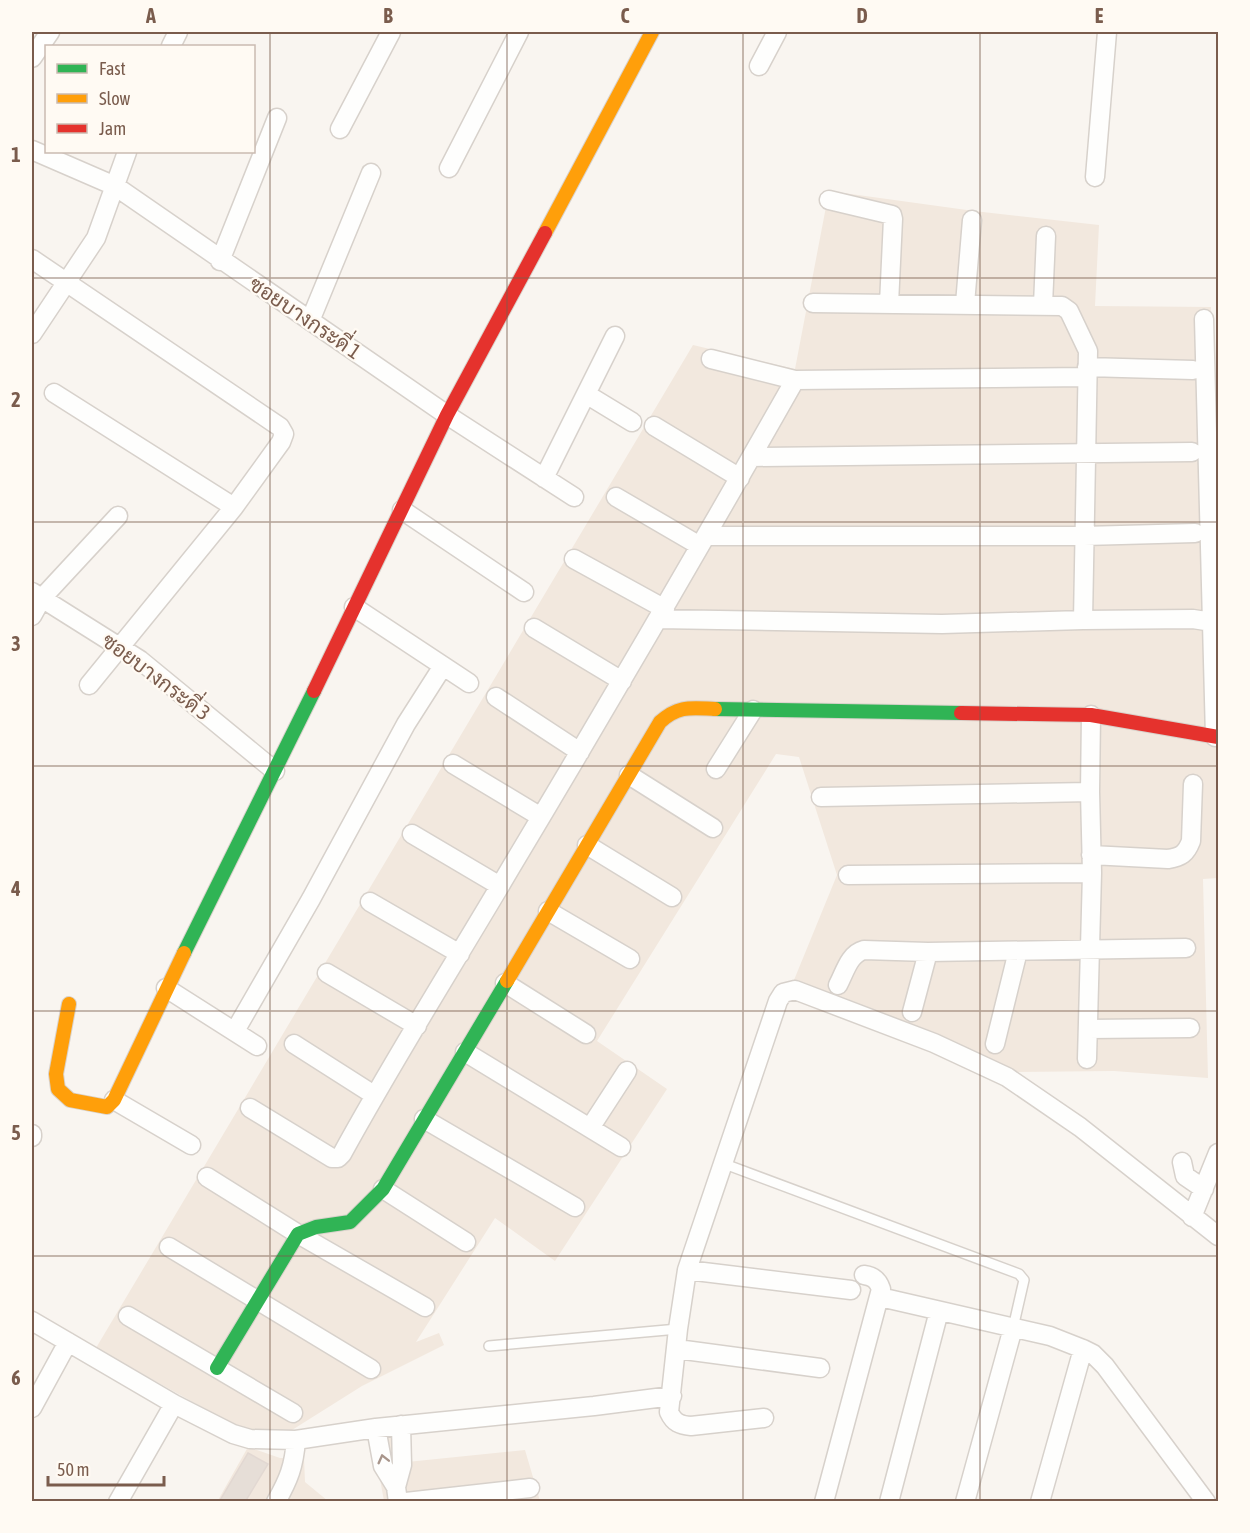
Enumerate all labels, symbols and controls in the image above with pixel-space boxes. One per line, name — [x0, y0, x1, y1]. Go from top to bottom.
text: A — [145, 4, 156, 27]
text: B — [383, 4, 393, 27]
text: C — [621, 4, 630, 27]
text: D — [856, 4, 868, 27]
text: E — [1095, 4, 1104, 27]
legend — [45, 45, 255, 153]
text: Fast — [99, 58, 126, 79]
text: Slow — [99, 88, 130, 109]
text: Jam — [99, 118, 126, 139]
text: 1 — [11, 143, 21, 166]
street label: ซอยบางกระดี่ 1 — [245, 265, 370, 363]
text: 2 — [11, 388, 21, 411]
street label: ซอยบางกระดี่ 3 — [98, 622, 220, 725]
text: 3 — [11, 632, 21, 655]
text: 4 — [10, 877, 21, 900]
text: 5 — [11, 1121, 21, 1144]
text: 6 — [11, 1366, 21, 1389]
scale bar — [48, 1449, 164, 1487]
one-way arrow — [377, 1454, 390, 1464]
text: 50 m — [57, 1459, 89, 1480]

